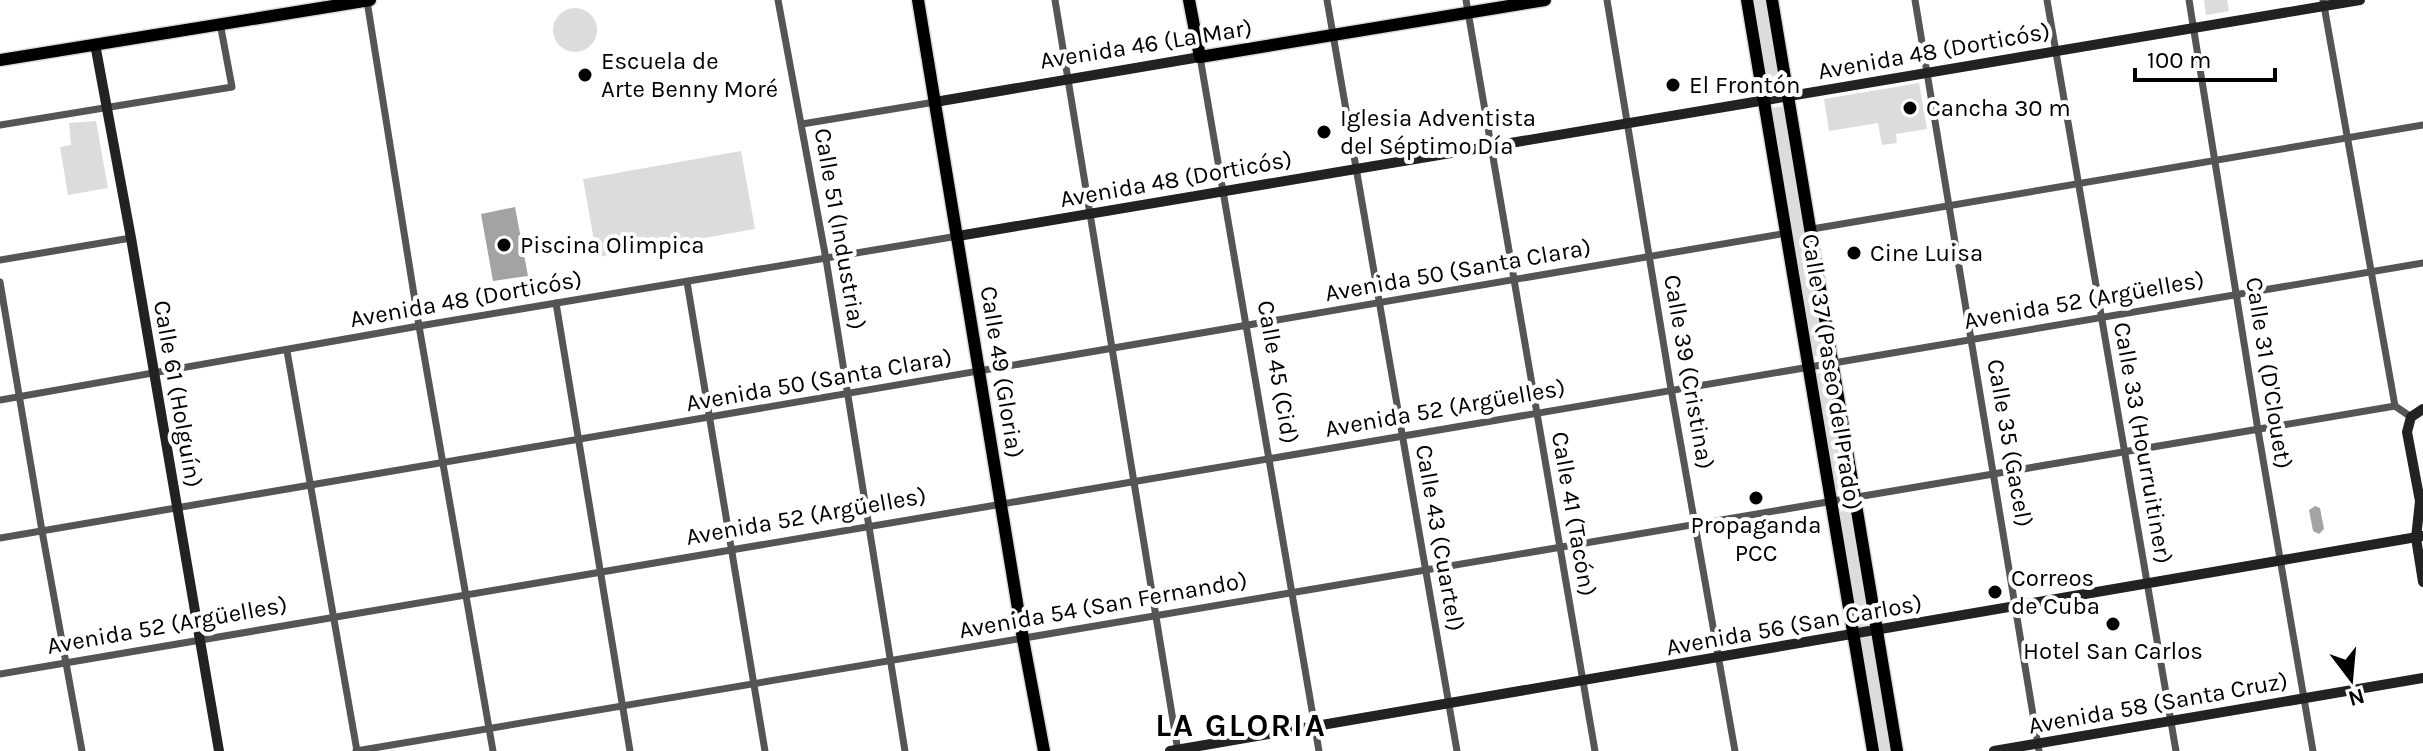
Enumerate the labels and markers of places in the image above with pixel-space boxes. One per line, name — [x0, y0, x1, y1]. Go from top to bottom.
place label: Escuela de Arte Benny Moré — [601, 47, 778, 103]
marker: Escuela de Arte Benny Moré — [576, 66, 594, 84]
place label: El Frontón — [1689, 71, 1800, 99]
marker: El Frontón — [1664, 76, 1682, 94]
place label: Cancha 30 m — [1926, 94, 2071, 122]
marker: Cancha 30 m — [1901, 99, 1919, 117]
place label: Iglesia Adventista del Séptimo Día — [1340, 104, 1536, 160]
marker: Iglesia Adventista del Séptimo Día — [1315, 123, 1333, 141]
place label: Piscina Olimpica — [520, 231, 705, 259]
marker: Piscina Olimpica — [495, 236, 513, 254]
place label: Cine Luisa — [1870, 239, 1983, 267]
marker: Cine Luisa — [1845, 244, 1863, 262]
marker: Propaganda PCC — [1747, 489, 1765, 507]
place label: Propaganda PCC — [1691, 511, 1822, 567]
place label: Correos de Cuba — [2011, 564, 2100, 620]
marker: Correos de Cuba — [1986, 583, 2004, 601]
marker: Hotel San Carlos — [2104, 615, 2122, 633]
place label: Hotel San Carlos — [2023, 637, 2203, 665]

